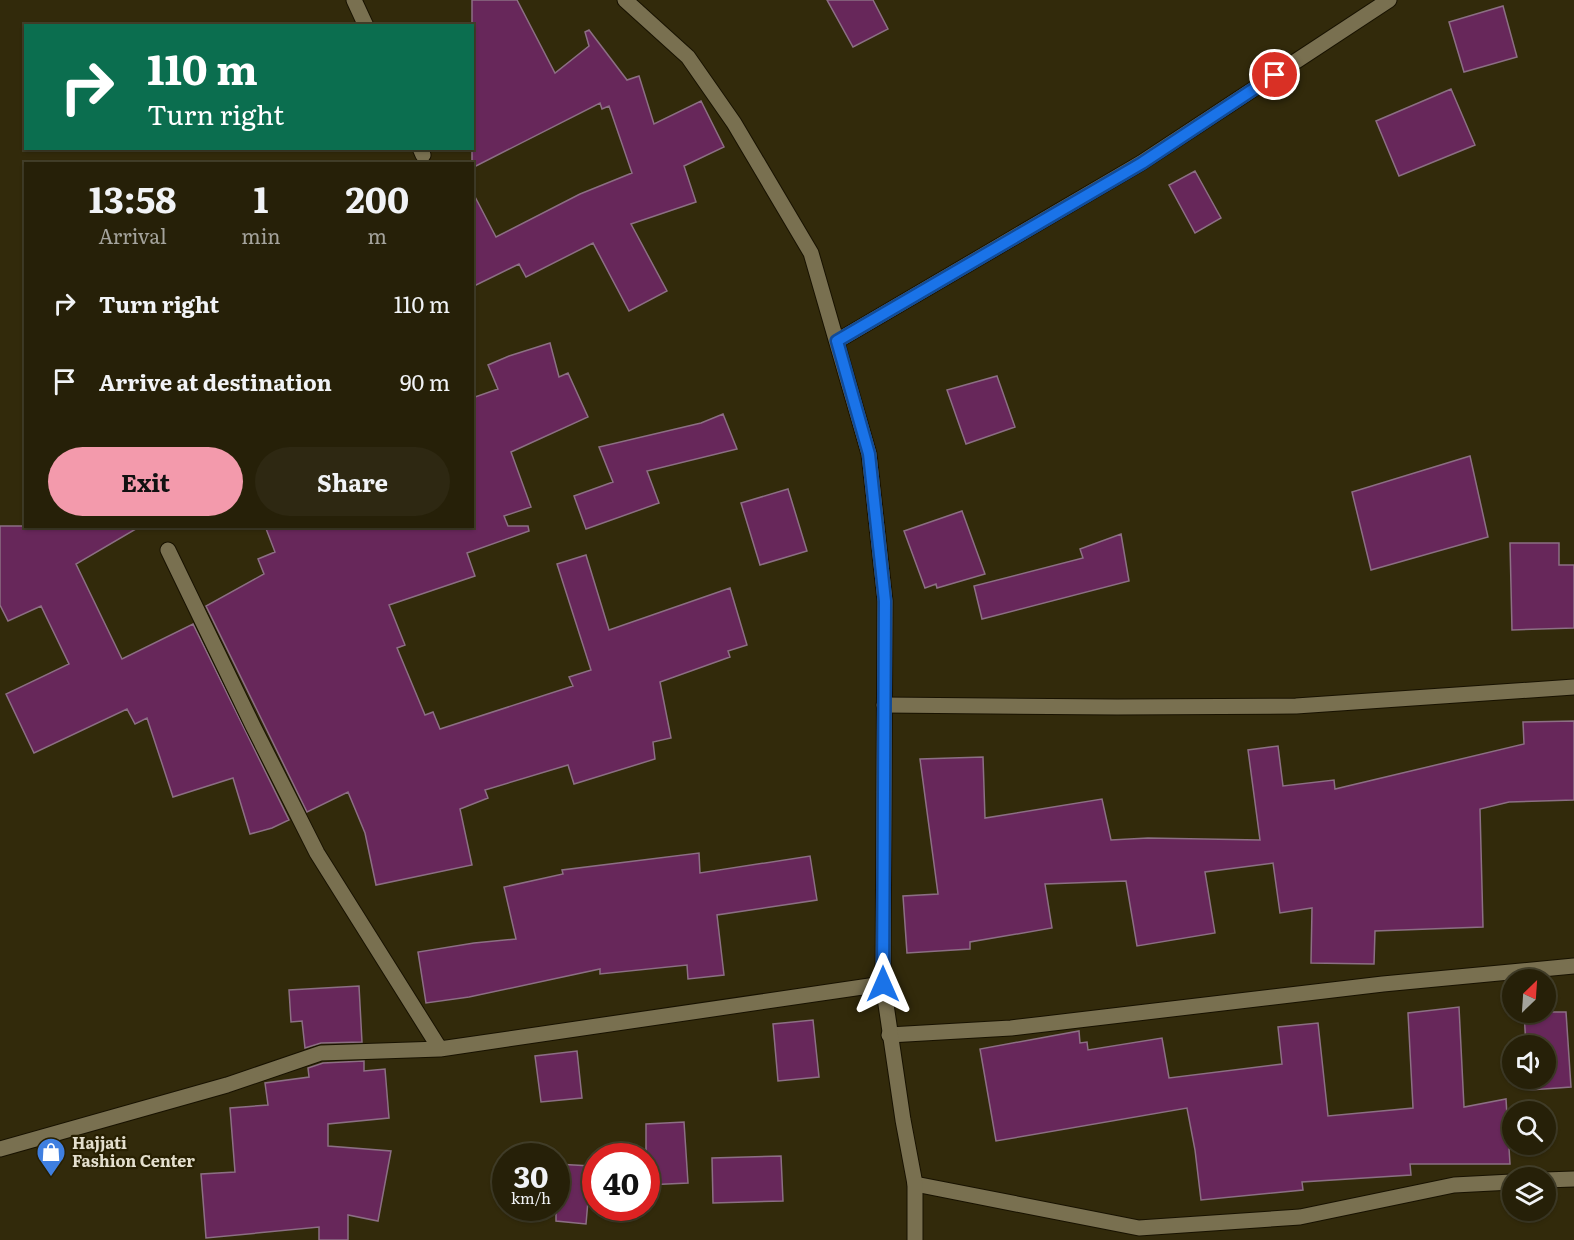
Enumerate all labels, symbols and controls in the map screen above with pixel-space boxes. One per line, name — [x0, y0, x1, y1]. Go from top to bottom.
text: 110 m — [147, 36, 258, 98]
icon: right — [48, 48, 126, 126]
pin — [1249, 49, 1300, 100]
icon: arrive — [1258, 58, 1291, 91]
text: Turn right — [147, 93, 284, 133]
text: 13:58 — [89, 171, 176, 224]
text: 1 — [254, 171, 268, 224]
text: 200 — [345, 171, 409, 224]
text: Arrival — [99, 220, 167, 250]
text: min — [241, 220, 281, 250]
text: m — [368, 220, 387, 250]
icon: right — [48, 287, 81, 320]
text: Turn right — [99, 287, 219, 320]
text: 110 m — [394, 287, 450, 320]
icon: arrive — [48, 365, 81, 398]
text: Arrive at destination — [99, 365, 332, 398]
text: 90 m — [400, 365, 450, 398]
button: Exit — [48, 447, 243, 516]
button: Share — [255, 447, 450, 516]
position arrow — [851, 952, 915, 1016]
north arrow — [1502, 969, 1556, 1023]
map controls — [1502, 969, 1556, 1221]
button: sound — [1502, 1035, 1556, 1089]
button: search — [1502, 1101, 1556, 1155]
place label: Hajjati Fashion Center — [72, 1130, 195, 1172]
shop icon: Hajjati Fashion Center — [35, 1136, 67, 1178]
speed limit sign: 40 — [582, 1143, 660, 1221]
text: 30 — [513, 1153, 549, 1197]
button: layers — [1502, 1167, 1556, 1221]
text: km/h — [511, 1186, 551, 1209]

